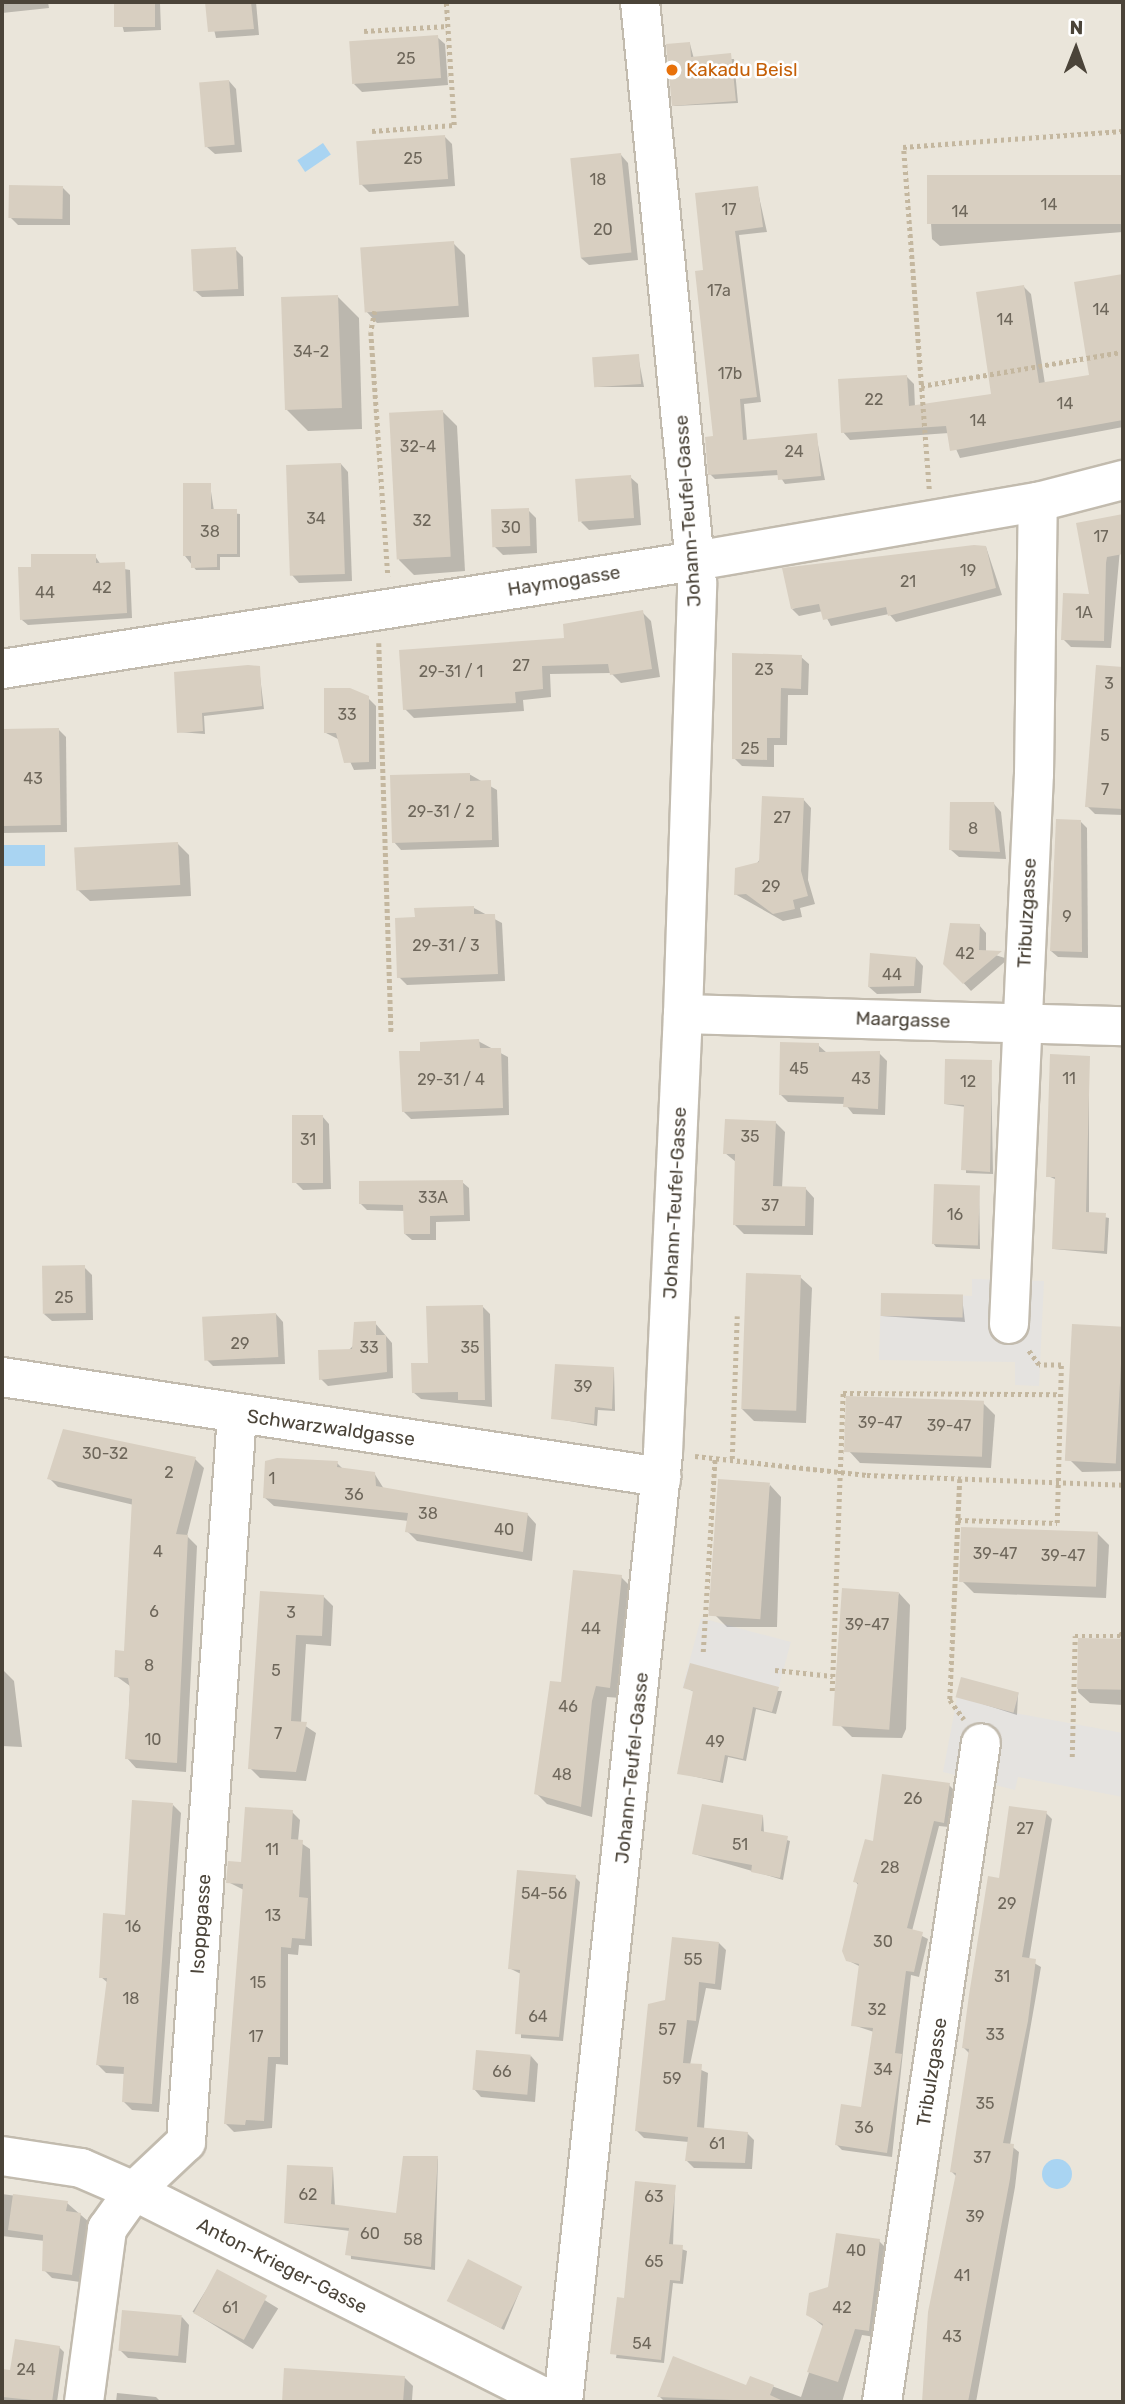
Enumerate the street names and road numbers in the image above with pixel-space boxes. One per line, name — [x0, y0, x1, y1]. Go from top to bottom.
street label: Johann-Teufel-Gasse — [670, 414, 706, 608]
street label: Haymogasse — [506, 561, 622, 601]
street label: Tribulzgasse — [1013, 857, 1041, 969]
street label: Maargasse — [855, 1007, 951, 1033]
street label: Johann-Teufel-Gasse — [659, 1106, 691, 1300]
street label: Schwarzwaldgasse — [246, 1405, 416, 1451]
street label: Johann-Teufel-Gasse — [611, 1671, 653, 1865]
street label: Isoppgasse — [186, 1873, 216, 1975]
street label: Tribulzgasse — [912, 2016, 952, 2128]
street label: Anton-Krieger-Gasse — [193, 2213, 371, 2319]

